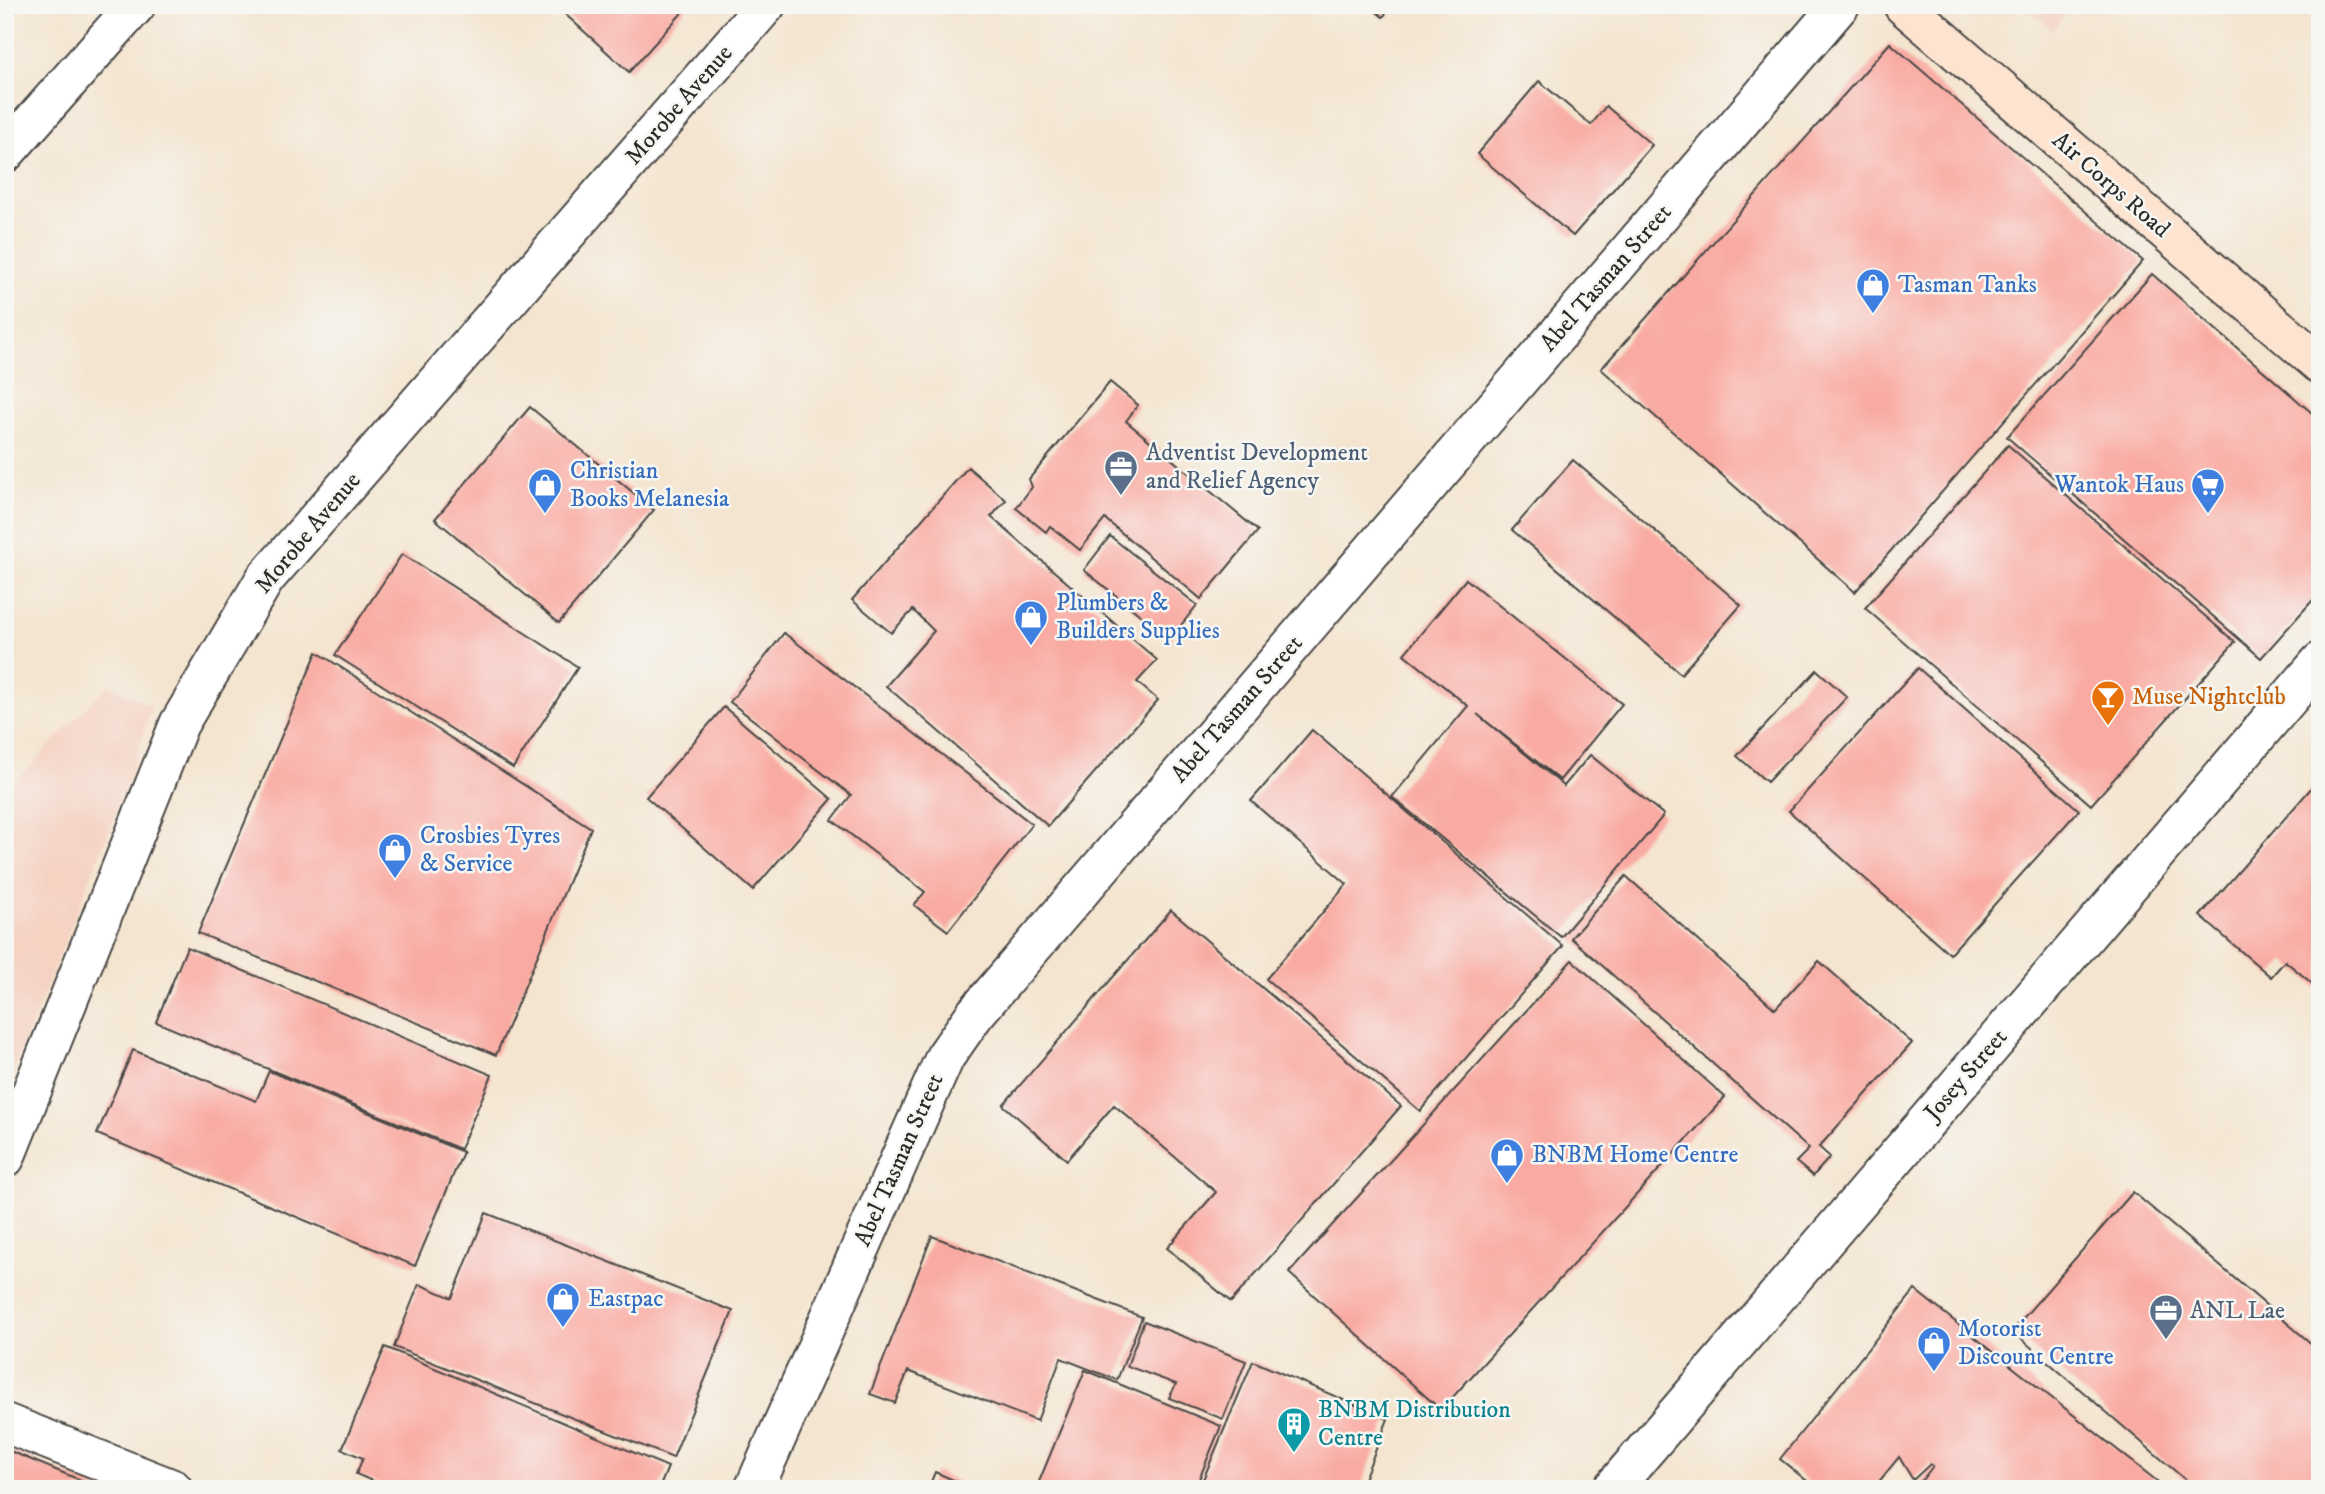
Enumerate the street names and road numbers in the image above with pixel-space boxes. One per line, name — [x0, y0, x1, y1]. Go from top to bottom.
street label: Morobe Avenue — [619, 39, 739, 171]
street label: Air Corps Road — [2046, 125, 2176, 245]
street label: Abel Tasman Street — [1534, 198, 1678, 358]
street label: Morobe Avenue — [249, 466, 368, 600]
street label: Abel Tasman Street — [1165, 629, 1309, 789]
street label: Josey Street — [1917, 1023, 2014, 1129]
street label: Abel Tasman Street — [848, 1069, 951, 1251]

